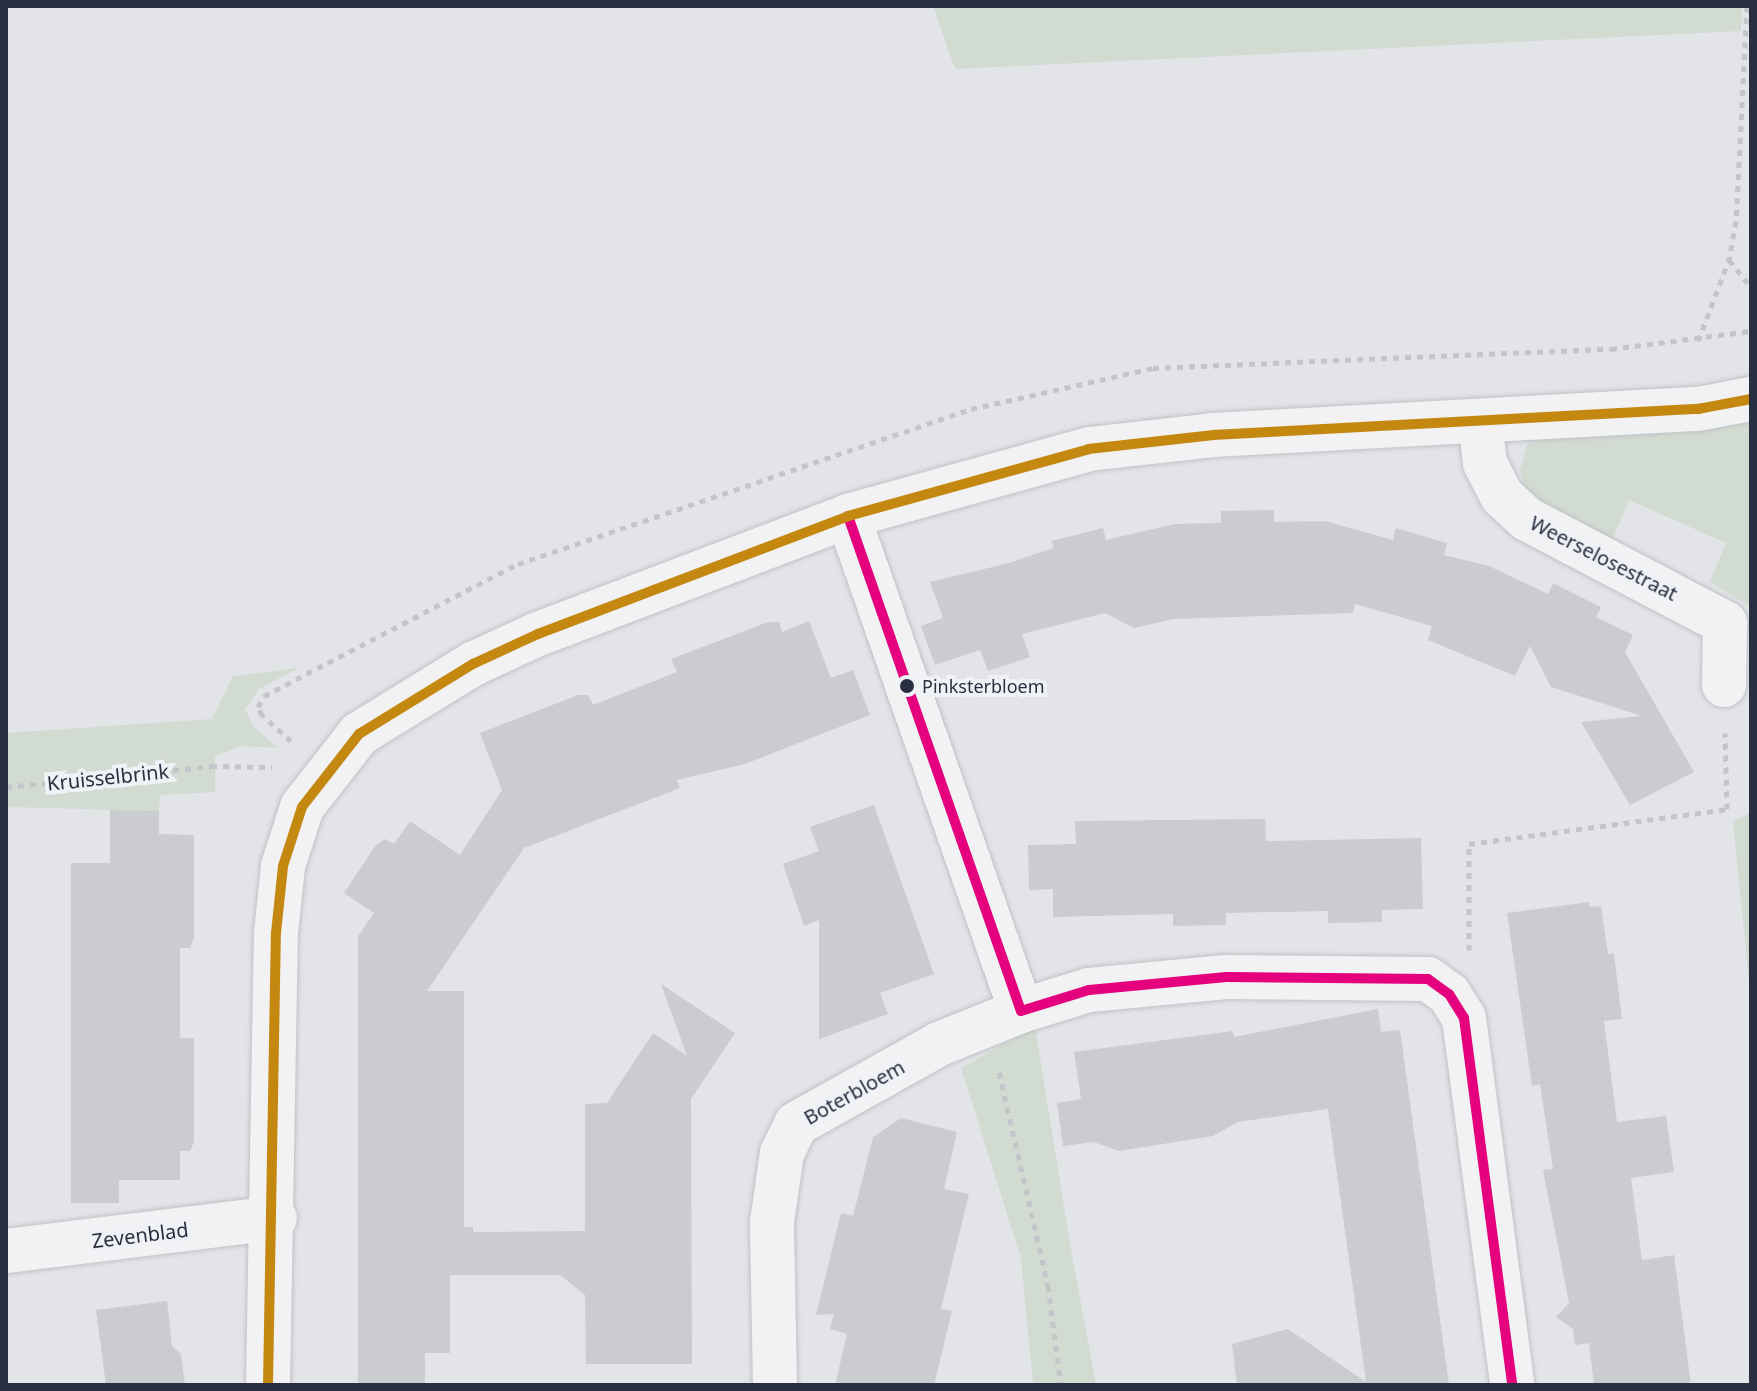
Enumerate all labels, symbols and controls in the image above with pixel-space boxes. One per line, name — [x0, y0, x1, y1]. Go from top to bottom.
street label: Weerselosestraat — [1526, 510, 1682, 606]
place label: Pinksterbloem — [922, 675, 1045, 697]
marker: Pinksterbloem — [899, 678, 915, 694]
street label: Kruisselbrink — [46, 759, 170, 795]
street label: Boterbloem — [799, 1055, 909, 1129]
street label: Zevenblad — [90, 1217, 190, 1253]

